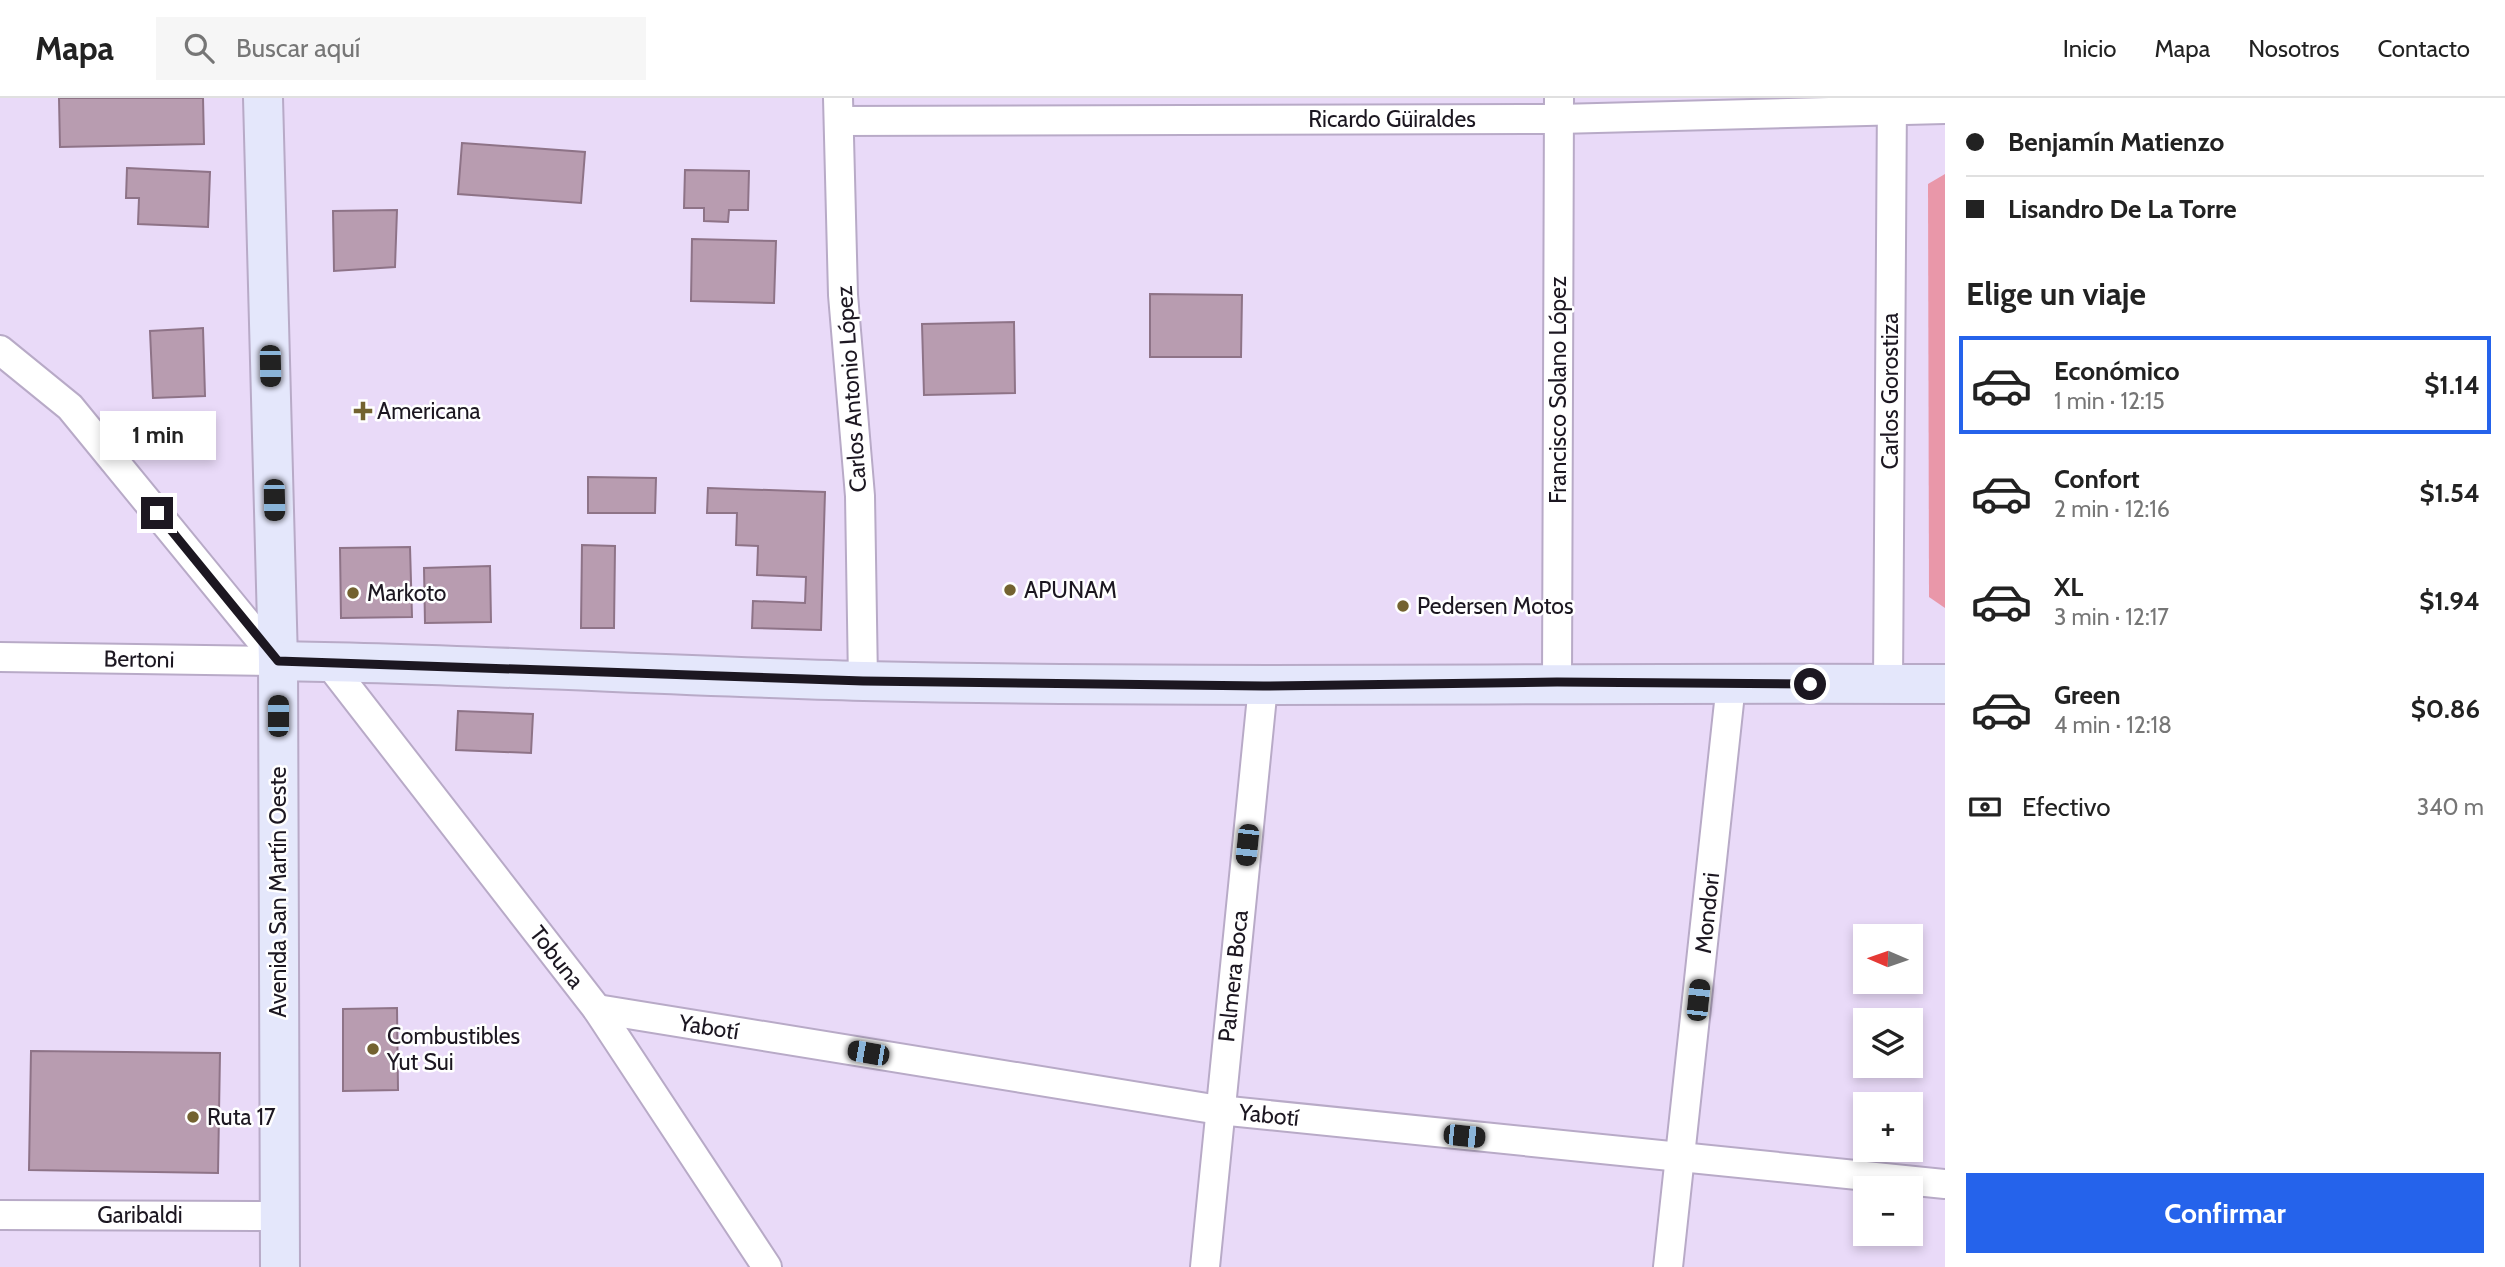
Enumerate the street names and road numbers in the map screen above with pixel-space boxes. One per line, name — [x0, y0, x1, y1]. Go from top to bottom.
street label: Ricardo Güiraldes — [1308, 105, 1476, 133]
street label: Francisco Solano López — [1544, 276, 1572, 504]
street label: Carlos Antonio López — [830, 285, 872, 493]
street label: Carlos Gorostiza — [1876, 313, 1904, 469]
street label: Bertoni — [103, 644, 175, 674]
street label: Avenida San Martín Oeste — [264, 766, 292, 1018]
street label: Mondori — [1689, 871, 1725, 955]
street label: Palmera Boca — [1212, 909, 1254, 1043]
street label: Tobuna — [524, 920, 590, 994]
street label: Yabotí — [676, 1008, 741, 1046]
street label: Yabotí — [1236, 1098, 1301, 1132]
street label: Garibaldi — [97, 1201, 183, 1229]

